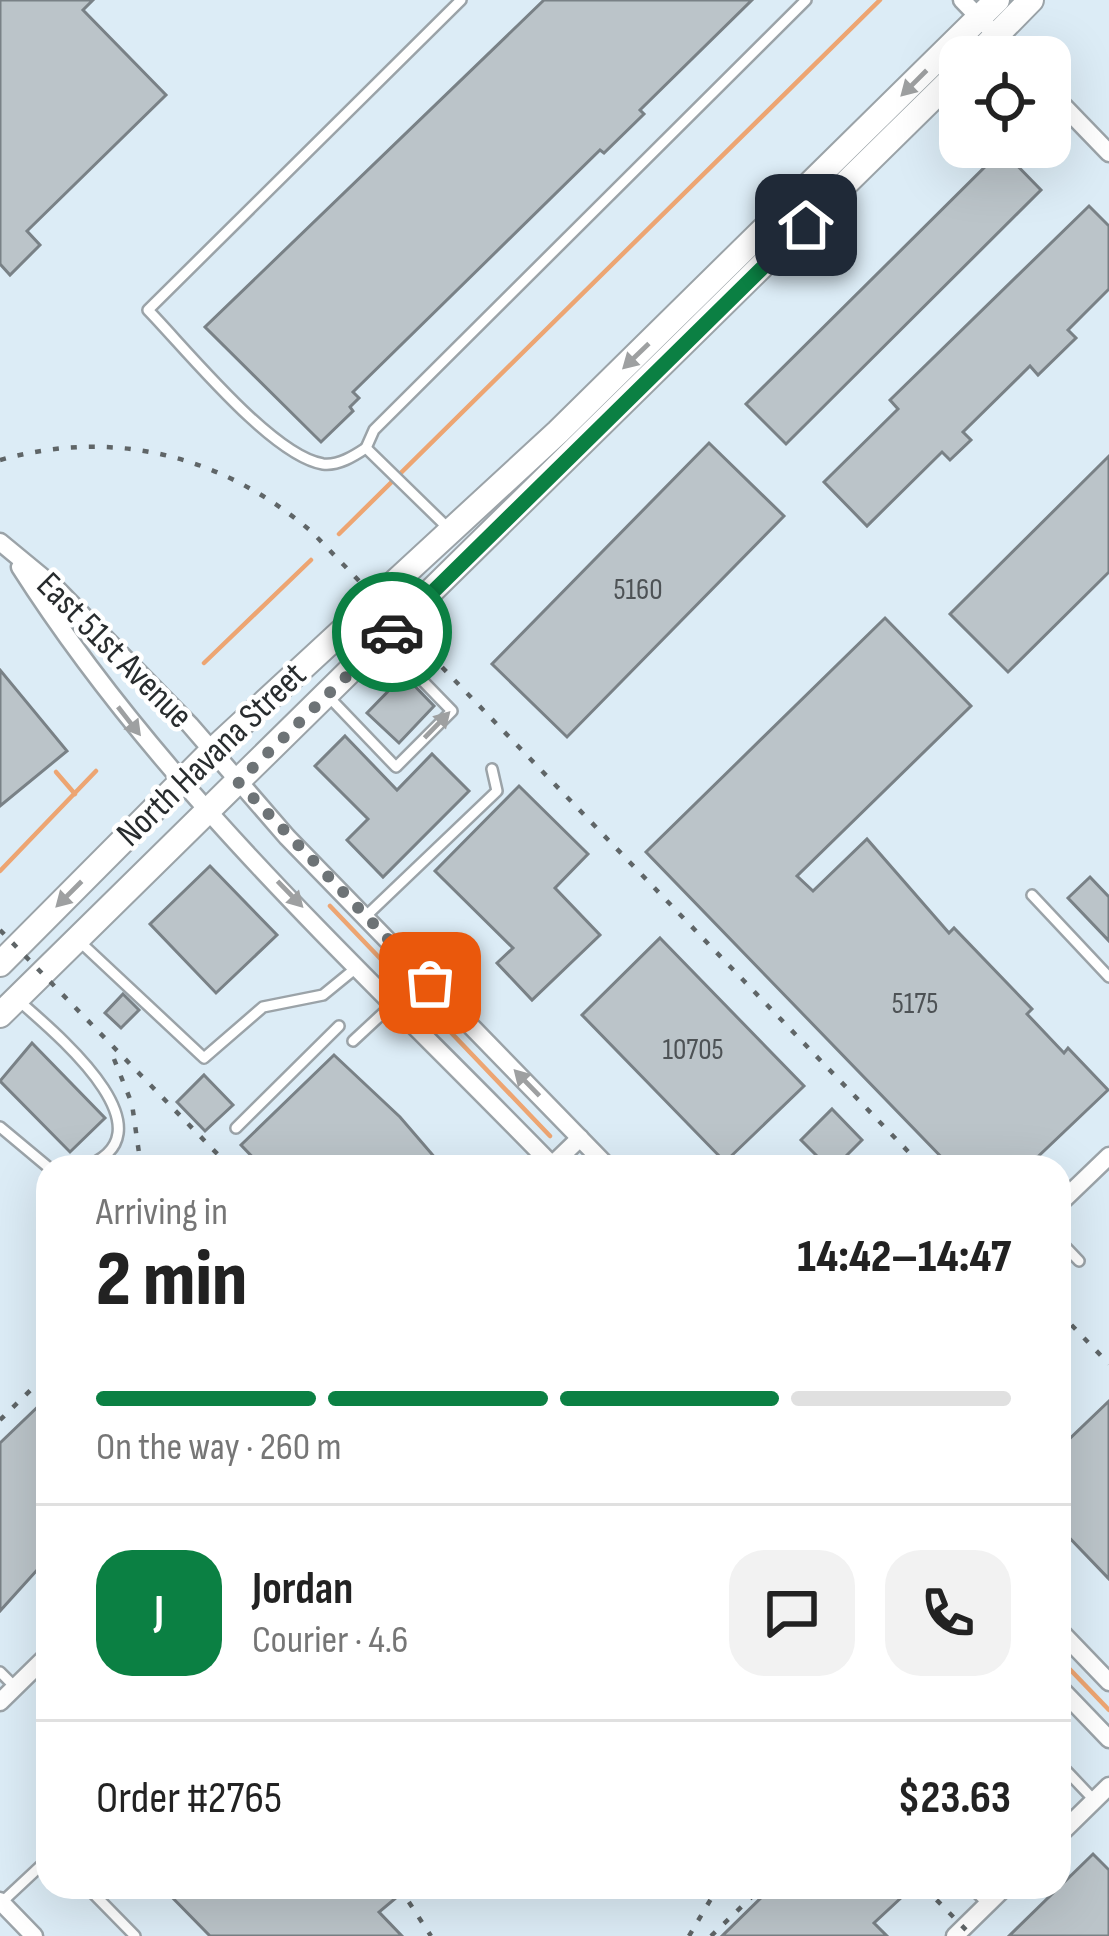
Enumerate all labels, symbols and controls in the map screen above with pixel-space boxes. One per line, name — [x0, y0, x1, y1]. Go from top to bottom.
map controls — [939, 36, 1071, 168]
button: locate — [939, 36, 1071, 168]
one-way arrow — [901, 68, 929, 97]
pin — [755, 174, 857, 276]
icon: home — [773, 192, 839, 258]
one-way arrow — [622, 342, 650, 370]
street label: East 51st Avenue — [27, 564, 201, 738]
courier — [332, 572, 452, 692]
house number: 5160 — [613, 572, 663, 608]
icon: car — [359, 599, 425, 665]
street label: North Havana Street — [108, 654, 316, 856]
one-way arrow — [116, 705, 141, 736]
one-way arrow — [423, 711, 450, 740]
one-way arrow — [55, 880, 83, 908]
one-way arrow — [276, 880, 304, 909]
pin — [379, 932, 481, 1034]
icon: bag — [397, 950, 463, 1016]
house number: 5175 — [892, 986, 938, 1022]
house number: 10705 — [662, 1032, 724, 1068]
one-way arrow — [513, 1069, 541, 1098]
text: Arriving in — [96, 1189, 228, 1236]
text: 14:42–14:47 — [797, 1230, 1011, 1285]
text: 2 min — [96, 1234, 247, 1327]
text: On the way · 260 m — [96, 1424, 341, 1471]
button: chat — [729, 1550, 855, 1676]
button: phone — [885, 1550, 1011, 1676]
text: Jordan — [252, 1562, 353, 1617]
text: J — [154, 1585, 164, 1640]
text: Courier · 4.6 — [252, 1617, 408, 1664]
text: Order #2765 — [96, 1771, 282, 1826]
text: $23.63 — [897, 1771, 1011, 1826]

